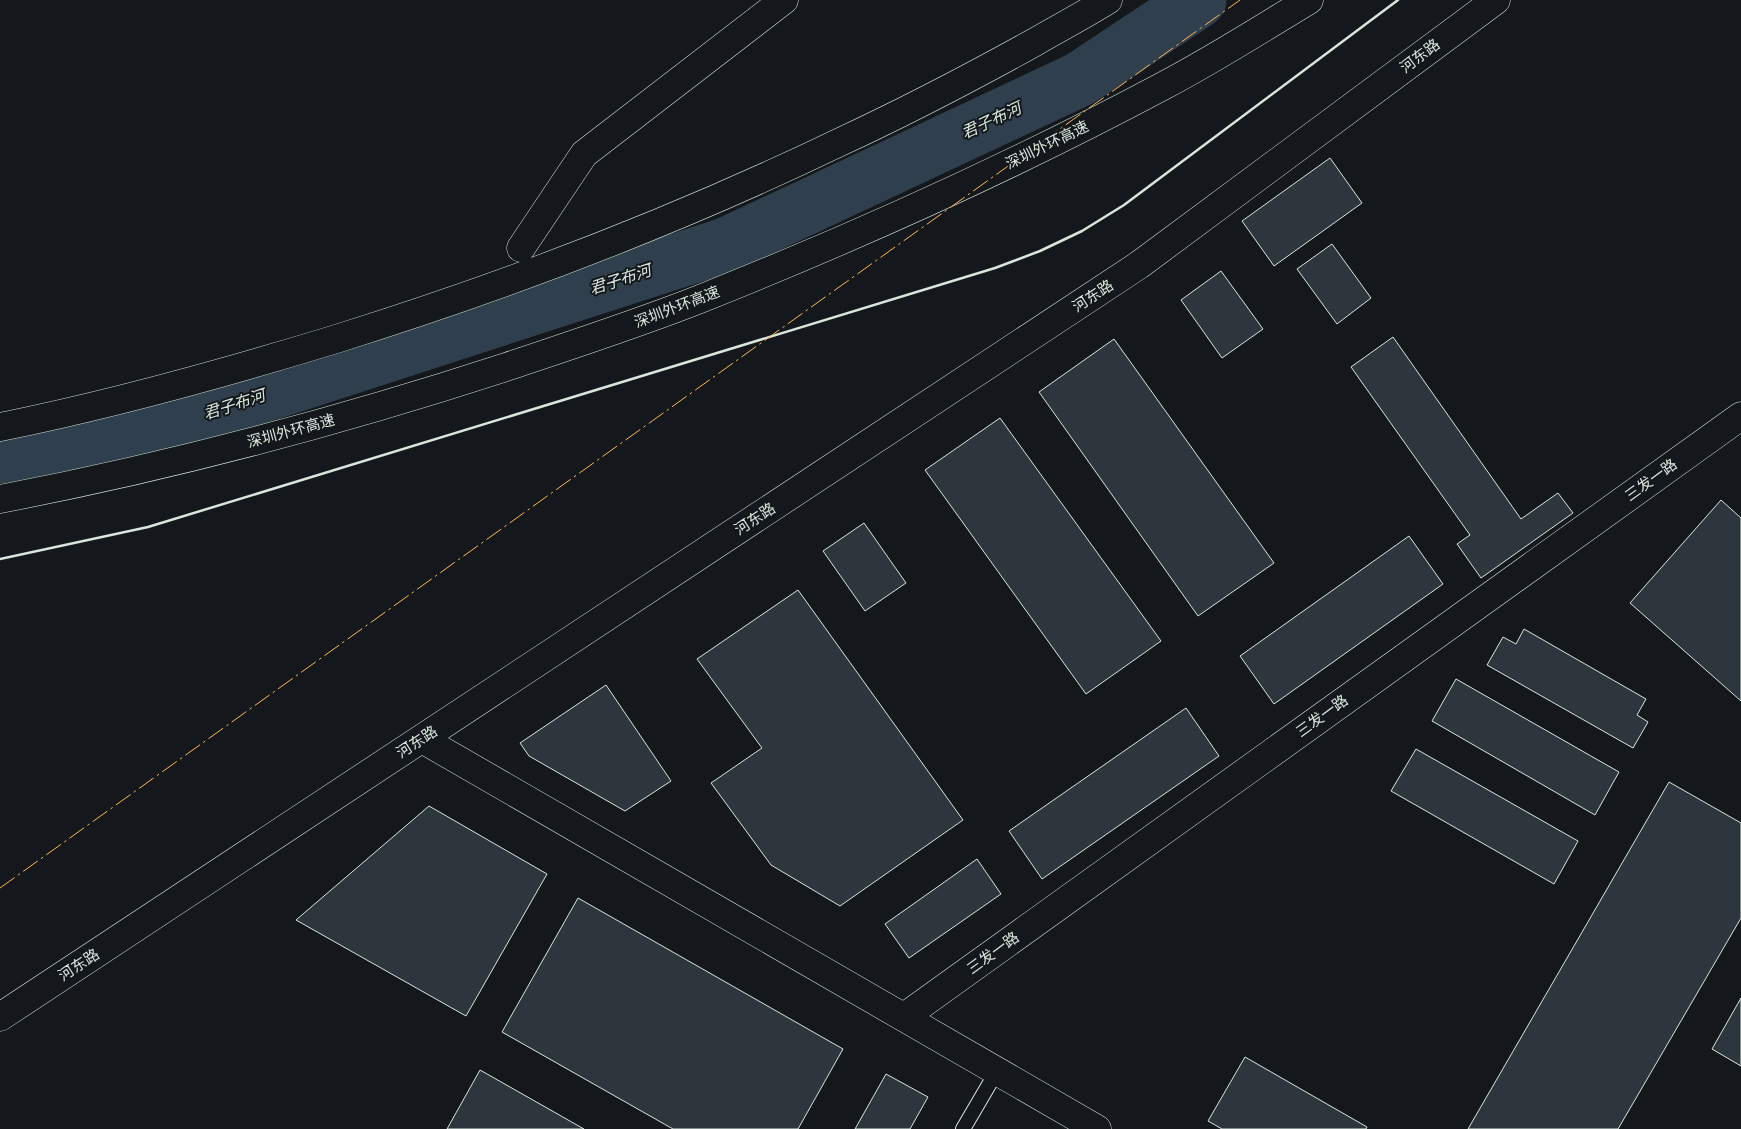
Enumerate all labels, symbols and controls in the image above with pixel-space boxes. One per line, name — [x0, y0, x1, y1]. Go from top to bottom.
street label: 河东路 — [1396, 34, 1443, 77]
water label: 君子布河 — [958, 96, 1027, 143]
street label: 深圳外环高速 — [1002, 116, 1091, 173]
water label: 君子布河 — [586, 259, 656, 298]
street label: 河东路 — [1069, 275, 1117, 316]
street label: 深圳外环高速 — [631, 282, 722, 332]
water label: 君子布河 — [200, 384, 270, 423]
street label: 深圳外环高速 — [245, 410, 337, 451]
street label: 三发一路 — [1621, 454, 1681, 505]
street label: 河东路 — [731, 498, 779, 539]
street label: 三发一路 — [1292, 690, 1352, 741]
street label: 河东路 — [393, 721, 441, 762]
street label: 三发一路 — [963, 927, 1023, 978]
street label: 河东路 — [55, 944, 103, 985]

